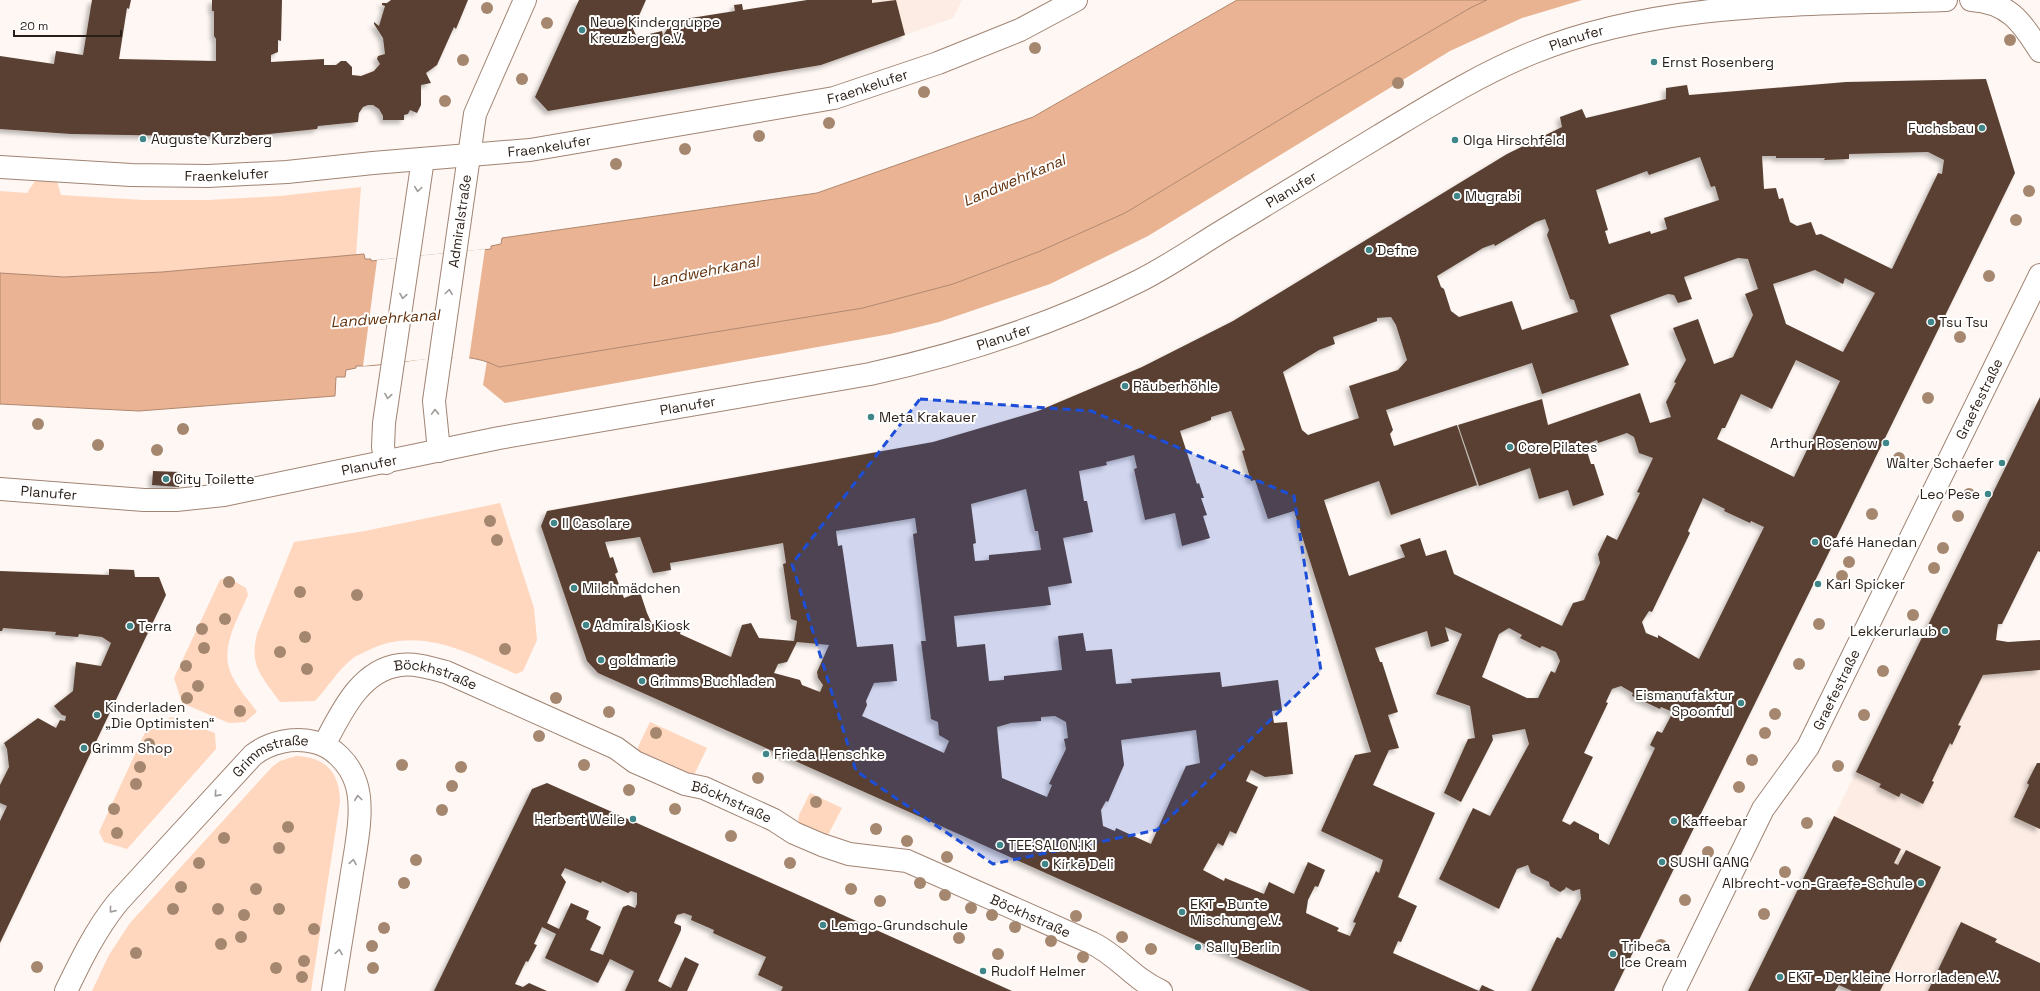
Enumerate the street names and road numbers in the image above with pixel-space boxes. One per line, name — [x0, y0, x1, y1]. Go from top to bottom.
street label: Planufer — [1546, 21, 1606, 55]
street label: Fraenkelufer — [826, 65, 910, 108]
street label: Fraenkelufer — [507, 131, 592, 161]
street label: Fraenkelufer — [184, 164, 269, 185]
street label: Planufer — [1262, 167, 1320, 212]
street label: Admiralstraße — [444, 173, 475, 269]
street label: Planufer — [974, 319, 1034, 354]
street label: Graefestraße — [1952, 355, 2007, 443]
street label: Planufer — [658, 392, 717, 419]
street label: Planufer — [340, 450, 399, 479]
street label: Planufer — [20, 482, 78, 504]
street label: Graefestraße — [1809, 646, 1864, 733]
street label: Böckhstraße — [393, 656, 480, 694]
street label: Grimmstraße — [228, 731, 310, 781]
street label: Böckhstraße — [690, 777, 775, 827]
street label: Böckhstraße — [987, 890, 1074, 941]

